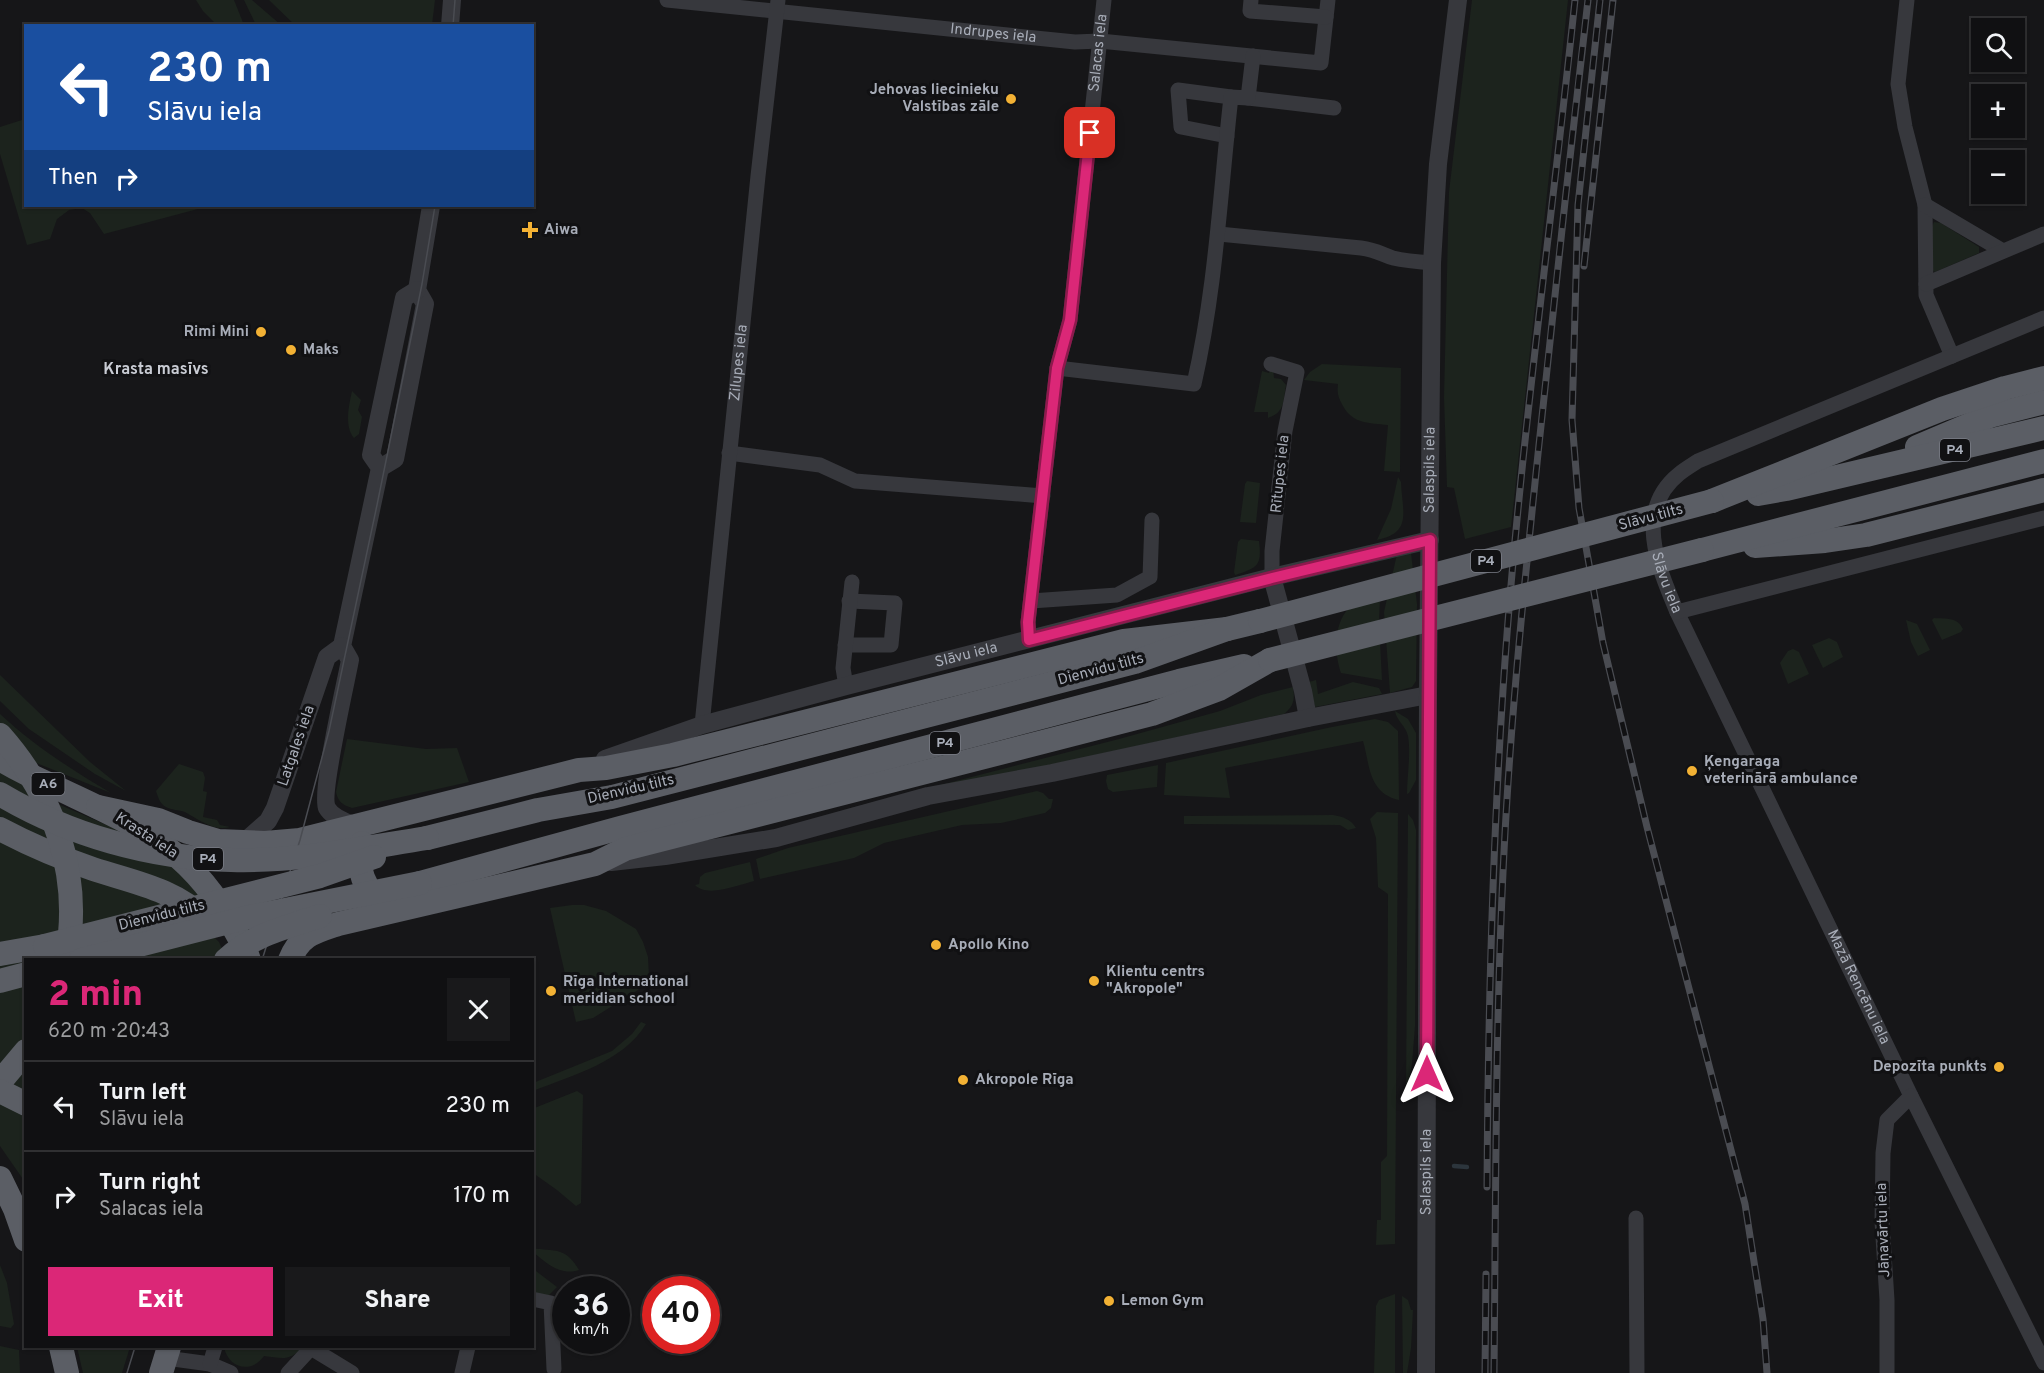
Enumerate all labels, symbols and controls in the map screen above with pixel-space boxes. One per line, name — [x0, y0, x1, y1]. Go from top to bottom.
street label: Salacas iela — [1085, 13, 1112, 93]
map controls — [1971, 18, 2025, 204]
button: search — [1971, 18, 2025, 72]
street label: Indrupes iela — [949, 20, 1037, 47]
text: 230 m — [147, 44, 272, 97]
icon: left — [48, 48, 126, 126]
place label: Jehovas liecinieku Valstības zāle — [869, 81, 999, 117]
button: + — [1971, 84, 2025, 138]
marker: Jehovas liecinieku Valstības zāle — [1004, 92, 1018, 106]
text: Slāvu iela — [147, 96, 262, 130]
pin — [1064, 107, 1115, 158]
icon: arrive — [1073, 116, 1106, 149]
button: − — [1971, 150, 2025, 204]
icon: right — [110, 162, 143, 195]
text: Then — [48, 165, 98, 192]
marker: Aiwa — [521, 221, 539, 239]
place label: Aiwa — [544, 221, 578, 240]
place label: Rimi Mini — [184, 323, 249, 342]
street label: Zilupes iela — [726, 324, 752, 402]
marker: Rimi Mini — [254, 325, 268, 339]
place label: Maks — [303, 341, 339, 360]
marker: Maks — [284, 343, 298, 357]
district label: Krasta masīvs — [103, 360, 209, 380]
street label: Salaspils iela — [1420, 427, 1440, 513]
street label: Rītupes iela — [1267, 434, 1295, 514]
road number: P4 — [1940, 439, 1970, 461]
street label: Slāvu tilts — [1617, 500, 1685, 536]
road number: P4 — [1471, 550, 1501, 572]
street label: Slāvu iela — [1647, 550, 1686, 616]
street label: Slāvu iela — [933, 638, 999, 672]
street label: Dienvidu tilts — [1056, 649, 1146, 691]
street label: Latgales iela — [274, 703, 320, 789]
road number: P4 — [930, 732, 960, 754]
place label: Ķengaraga veterinārā ambulance — [1704, 753, 1858, 789]
marker: Ķengaraga veterinārā ambulance — [1685, 764, 1699, 778]
street label: Dienvidu tilts — [586, 771, 676, 809]
road number: A6 — [32, 773, 64, 795]
street label: Krasta iela — [111, 809, 181, 863]
road number: P4 — [193, 848, 223, 870]
street label: Dienvidu tilts — [117, 896, 207, 936]
street label: Mazā Rencēnu iela — [1823, 927, 1894, 1048]
place label: Apollo Kino — [948, 936, 1029, 955]
marker: Apollo Kino — [929, 938, 943, 952]
place label: Klientu centrs "Akropole" — [1106, 963, 1205, 999]
text: 2 min — [48, 973, 143, 1019]
place label: Rīga International meridian school — [563, 973, 689, 1009]
marker: Klientu centrs "Akropole" — [1087, 974, 1101, 988]
button: close — [447, 978, 510, 1041]
marker: Rīga International meridian school — [544, 984, 558, 998]
text: 620 m · 20:43 — [48, 1019, 170, 1045]
position arrow — [1395, 1042, 1459, 1106]
place label: Depozīta punkts — [1873, 1058, 1987, 1077]
marker: Depozīta punkts — [1992, 1060, 2006, 1074]
place label: Akropole Rīga — [975, 1071, 1074, 1090]
marker: Akropole Rīga — [956, 1073, 970, 1087]
text: Turn left — [99, 1080, 187, 1107]
icon: left — [48, 1090, 81, 1123]
text: 230 m — [446, 1093, 510, 1120]
text: Slāvu iela — [99, 1107, 184, 1133]
street label: Salaspils iela — [1417, 1129, 1436, 1215]
text: Turn right — [99, 1170, 201, 1197]
icon: right — [48, 1180, 81, 1213]
street label: Jāņavārtu iela — [1873, 1182, 1895, 1278]
text: 170 m — [453, 1183, 510, 1210]
text: Salacas iela — [99, 1197, 204, 1223]
button: Exit — [48, 1267, 273, 1336]
button: Share — [285, 1267, 510, 1336]
speed limit sign: 40 — [642, 1276, 720, 1354]
text: 36 — [573, 1289, 609, 1326]
place label: Lemon Gym — [1121, 1292, 1204, 1311]
marker: Lemon Gym — [1102, 1294, 1116, 1308]
text: km/h — [573, 1321, 609, 1340]

